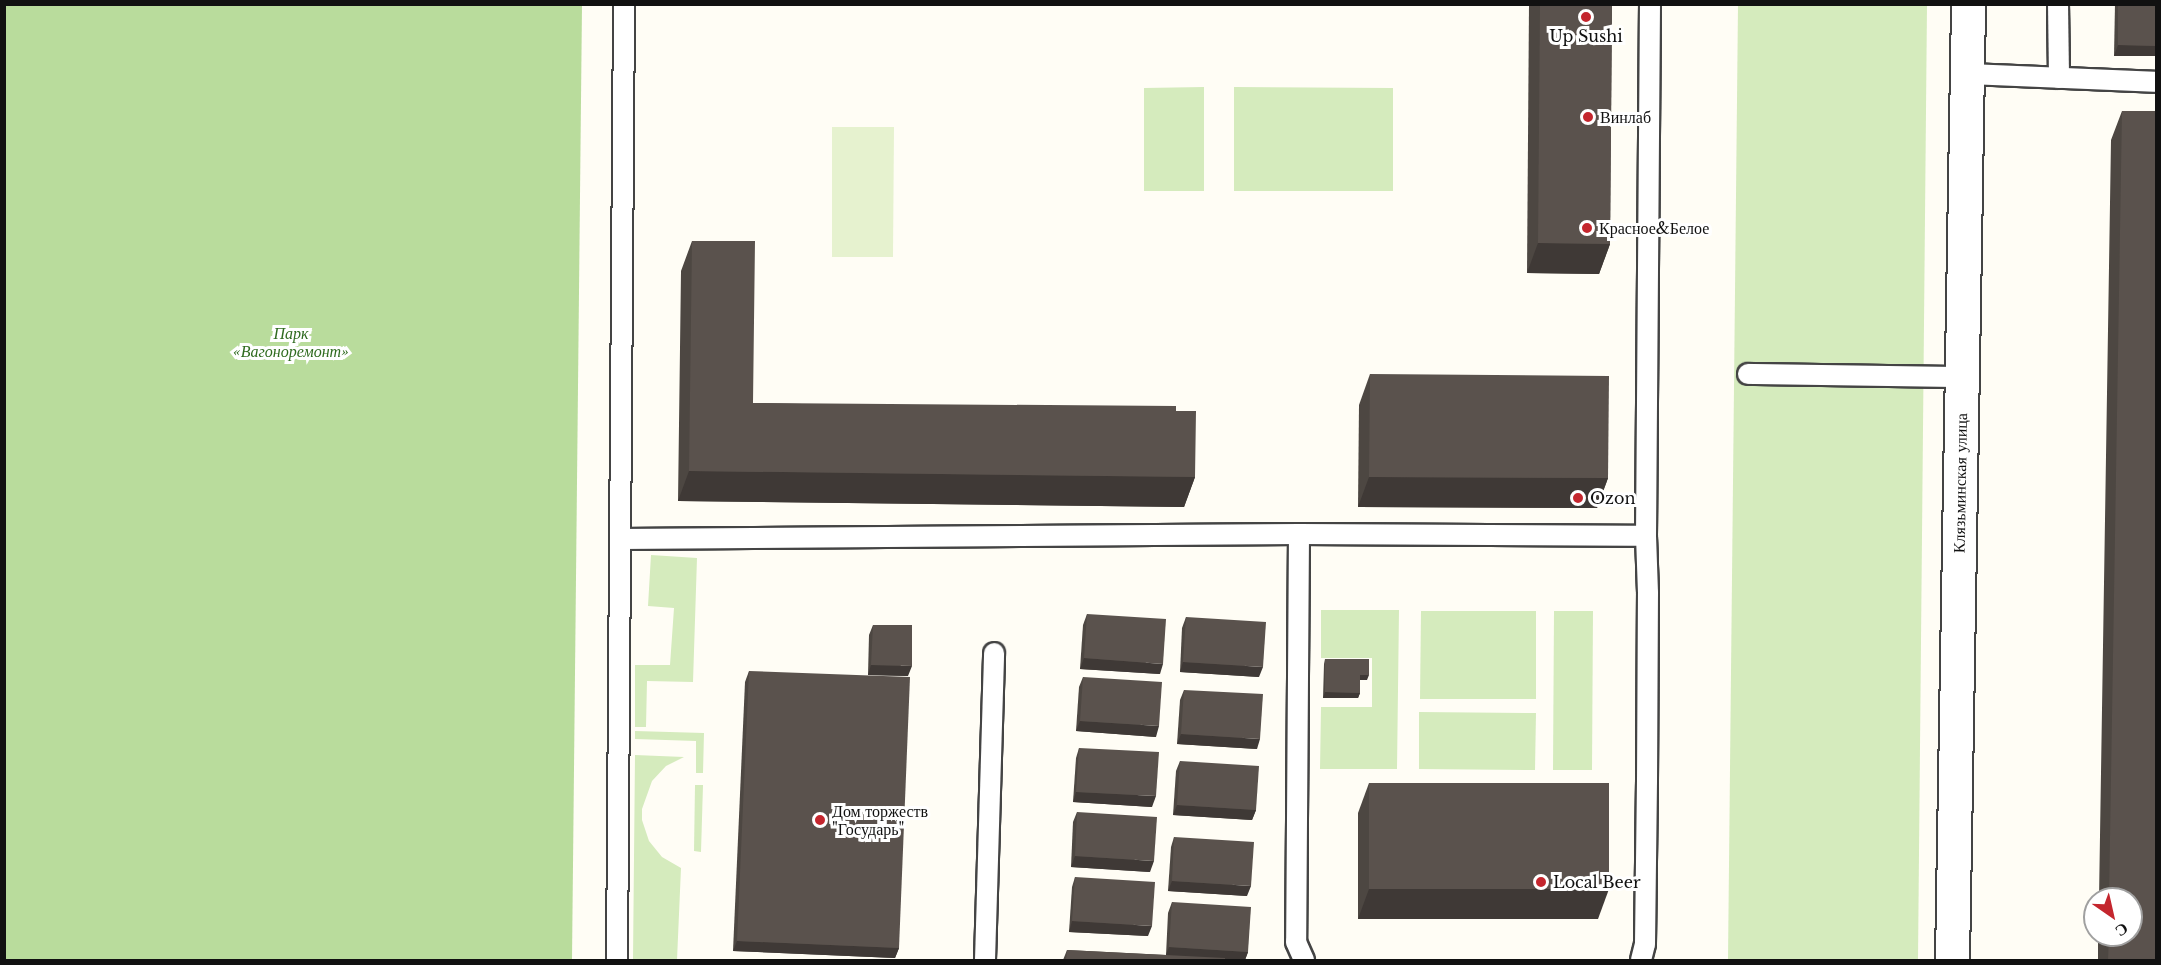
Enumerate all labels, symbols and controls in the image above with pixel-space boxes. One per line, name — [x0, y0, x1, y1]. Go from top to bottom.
marker: Up Sushi — [1579, 10, 1593, 24]
place label: Up Sushi — [1549, 26, 1623, 46]
place label: Винлаб — [1600, 107, 1651, 127]
marker: Винлаб — [1581, 110, 1595, 124]
place label: Красное&Белое — [1599, 218, 1709, 238]
marker: Красное&Белое — [1580, 221, 1594, 235]
park label: Парк «Вагоноремонт» — [233, 323, 349, 361]
street label: Клязьминская улица — [1949, 413, 1971, 553]
place label: Ozon — [1590, 488, 1635, 508]
marker: Ozon — [1571, 491, 1585, 505]
place label: Дом торжеств "Государь" — [832, 801, 928, 839]
marker: Дом торжеств "Государь" — [813, 813, 827, 827]
place label: Local Beer — [1553, 872, 1641, 892]
marker: Local Beer — [1534, 875, 1548, 889]
north arrow — [2083, 887, 2143, 947]
text: С — [2112, 919, 2132, 942]

